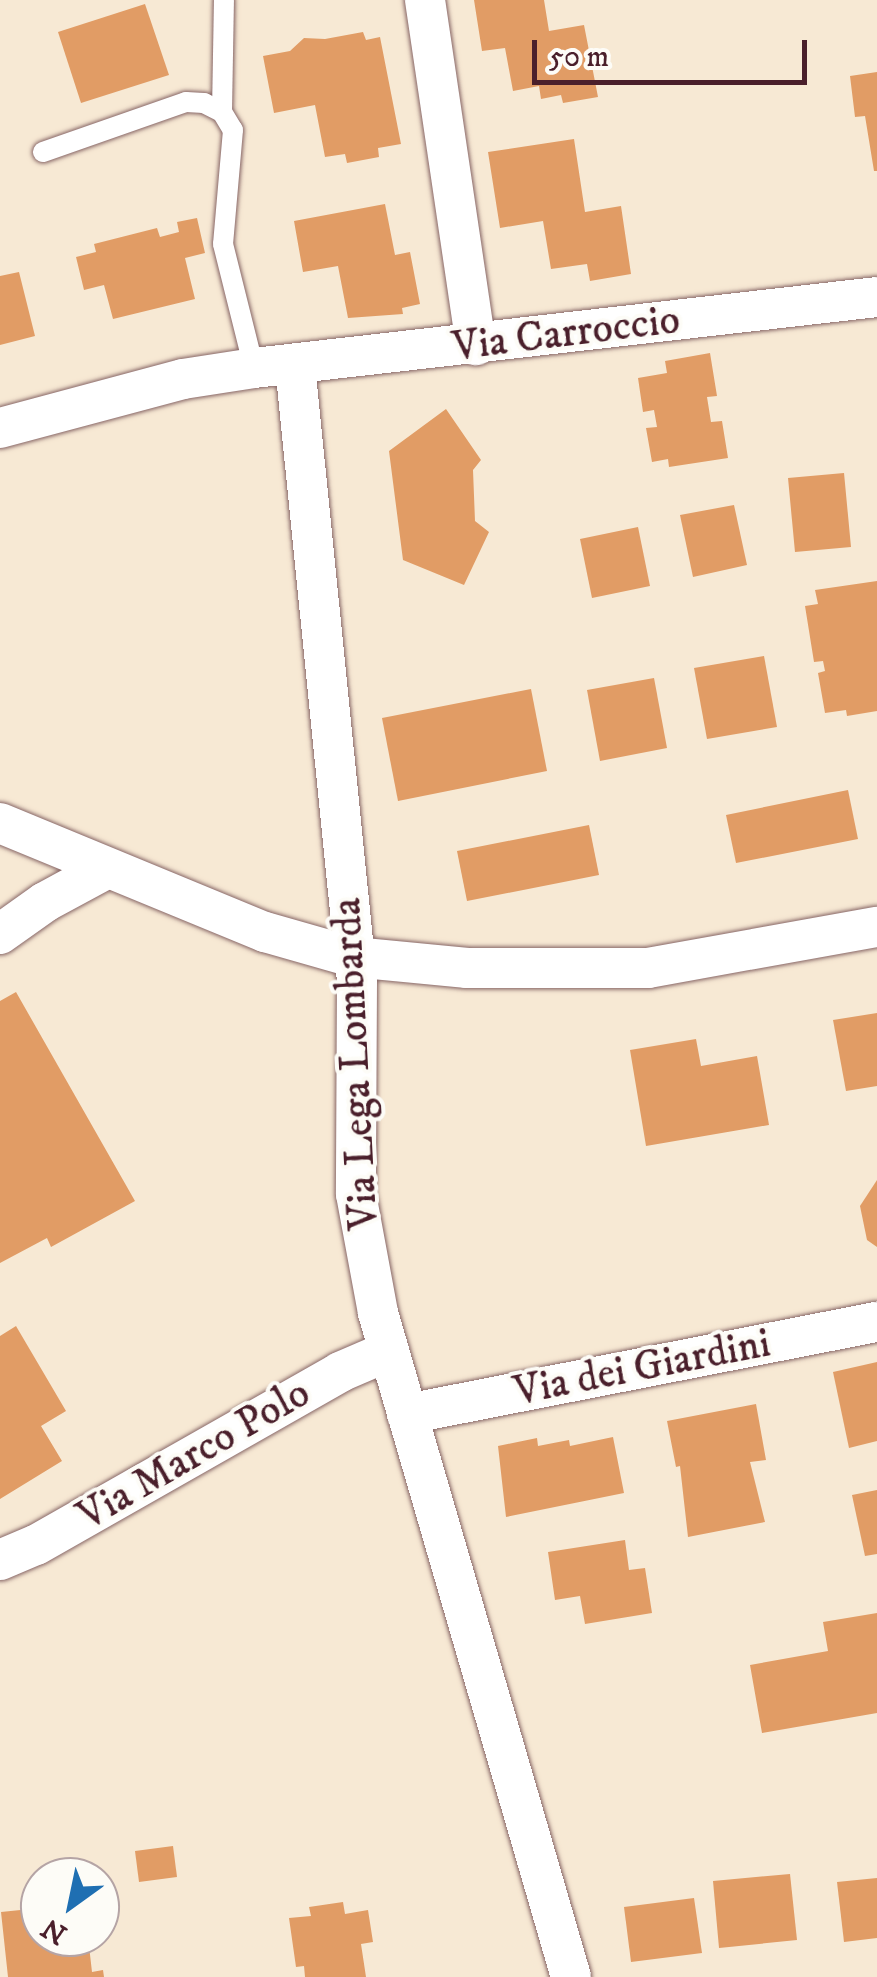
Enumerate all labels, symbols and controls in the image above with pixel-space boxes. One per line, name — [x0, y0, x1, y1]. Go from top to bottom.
scale bar — [537, 20, 812, 82]
text: 50 m — [549, 39, 609, 76]
street label: Via Carroccio — [449, 295, 683, 373]
street label: Via Lega Lombarda — [322, 897, 390, 1231]
street label: Via dei Giardini — [509, 1318, 775, 1418]
street label: Via Marco Polo — [69, 1368, 319, 1542]
north arrow — [20, 1857, 120, 1957]
text: N — [35, 1910, 74, 1952]

